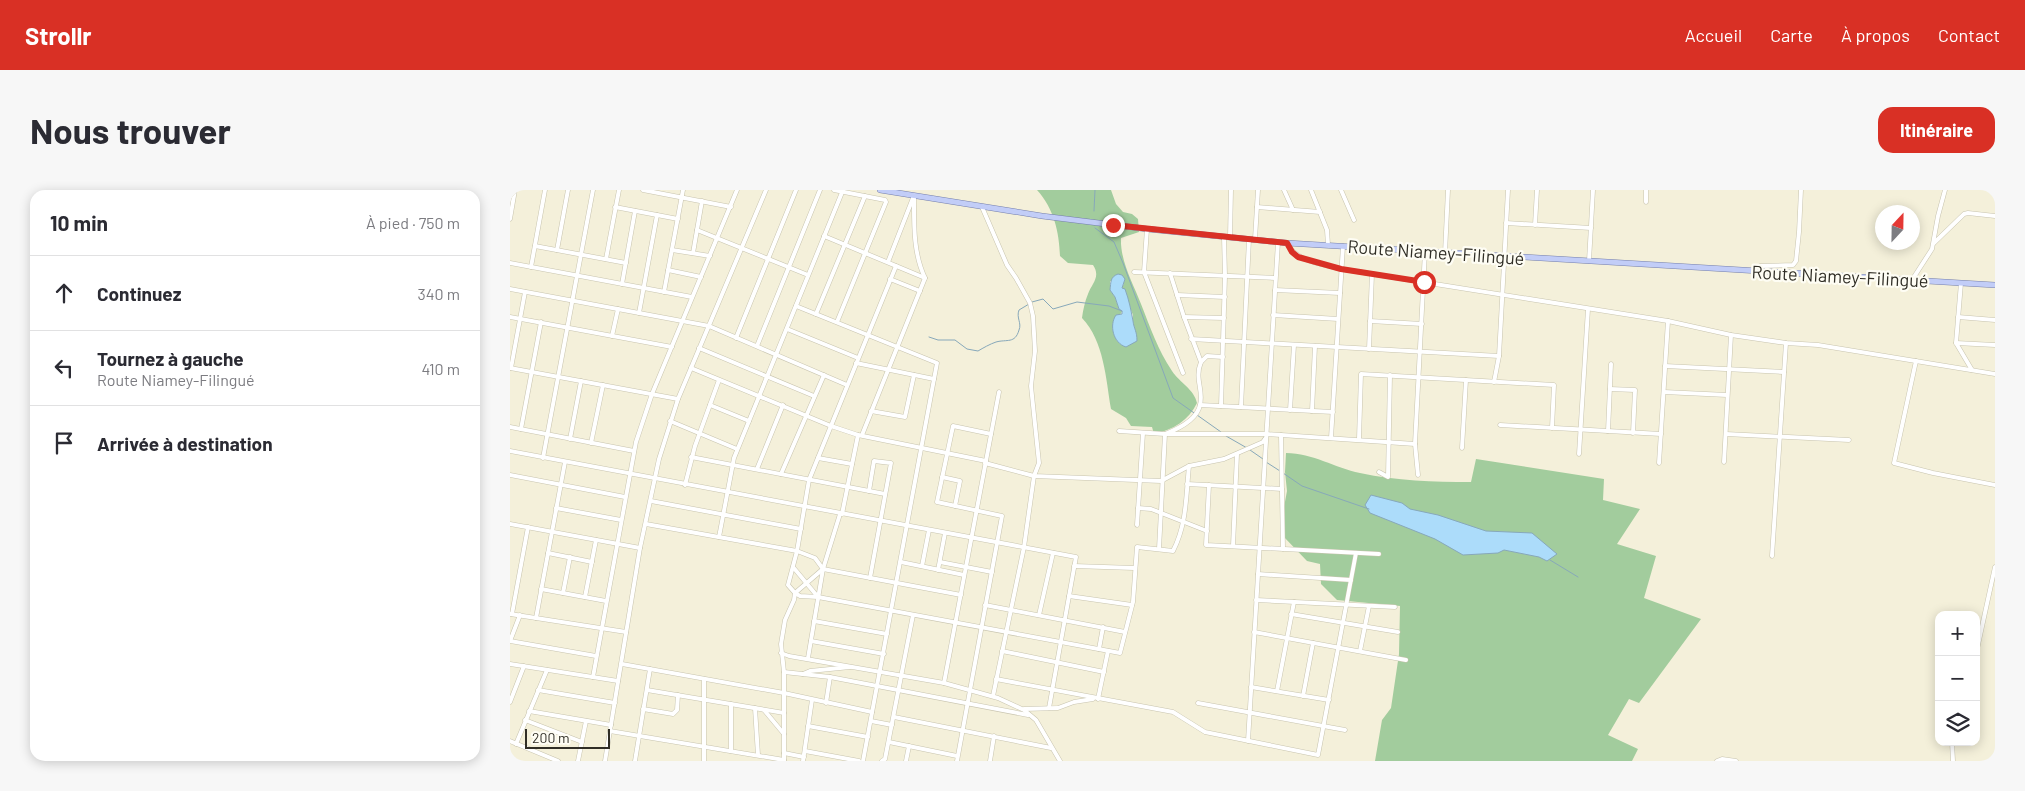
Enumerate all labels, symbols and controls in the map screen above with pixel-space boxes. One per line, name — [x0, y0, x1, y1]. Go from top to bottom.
text: Strollr — [25, 21, 92, 50]
text: Accueil — [1685, 24, 1742, 46]
text: Carte — [1770, 24, 1813, 46]
text: À propos — [1841, 24, 1910, 46]
text: Contact — [1938, 24, 2000, 46]
button: Itinéraire — [1878, 107, 1995, 153]
text: Nous trouver — [30, 109, 231, 151]
north arrow — [1875, 205, 1920, 250]
text: 10 min — [50, 210, 108, 235]
text: À pied · 750 m — [366, 213, 460, 232]
route end — [1102, 214, 1125, 237]
street label: Route Niamey-Filingué — [1347, 235, 1525, 269]
street label: Route Niamey-Filingué — [1751, 260, 1929, 292]
route start — [1413, 271, 1436, 294]
icon: ahead — [50, 279, 78, 307]
text: Continuez — [97, 282, 181, 305]
text: 340 m — [417, 284, 460, 303]
text: Tournez à gauche — [97, 347, 244, 370]
icon: left — [50, 354, 78, 382]
text: 410 m — [422, 359, 460, 378]
text: Route Niamey-Filingué — [97, 370, 255, 389]
icon: arrive — [50, 429, 78, 457]
text: Arrivée à destination — [97, 432, 273, 455]
map controls — [1935, 611, 1980, 746]
button: + — [1935, 611, 1980, 656]
button: − — [1935, 656, 1980, 701]
button: layers — [1935, 701, 1980, 746]
scale bar — [525, 726, 610, 749]
text: 200 m — [532, 729, 570, 746]

